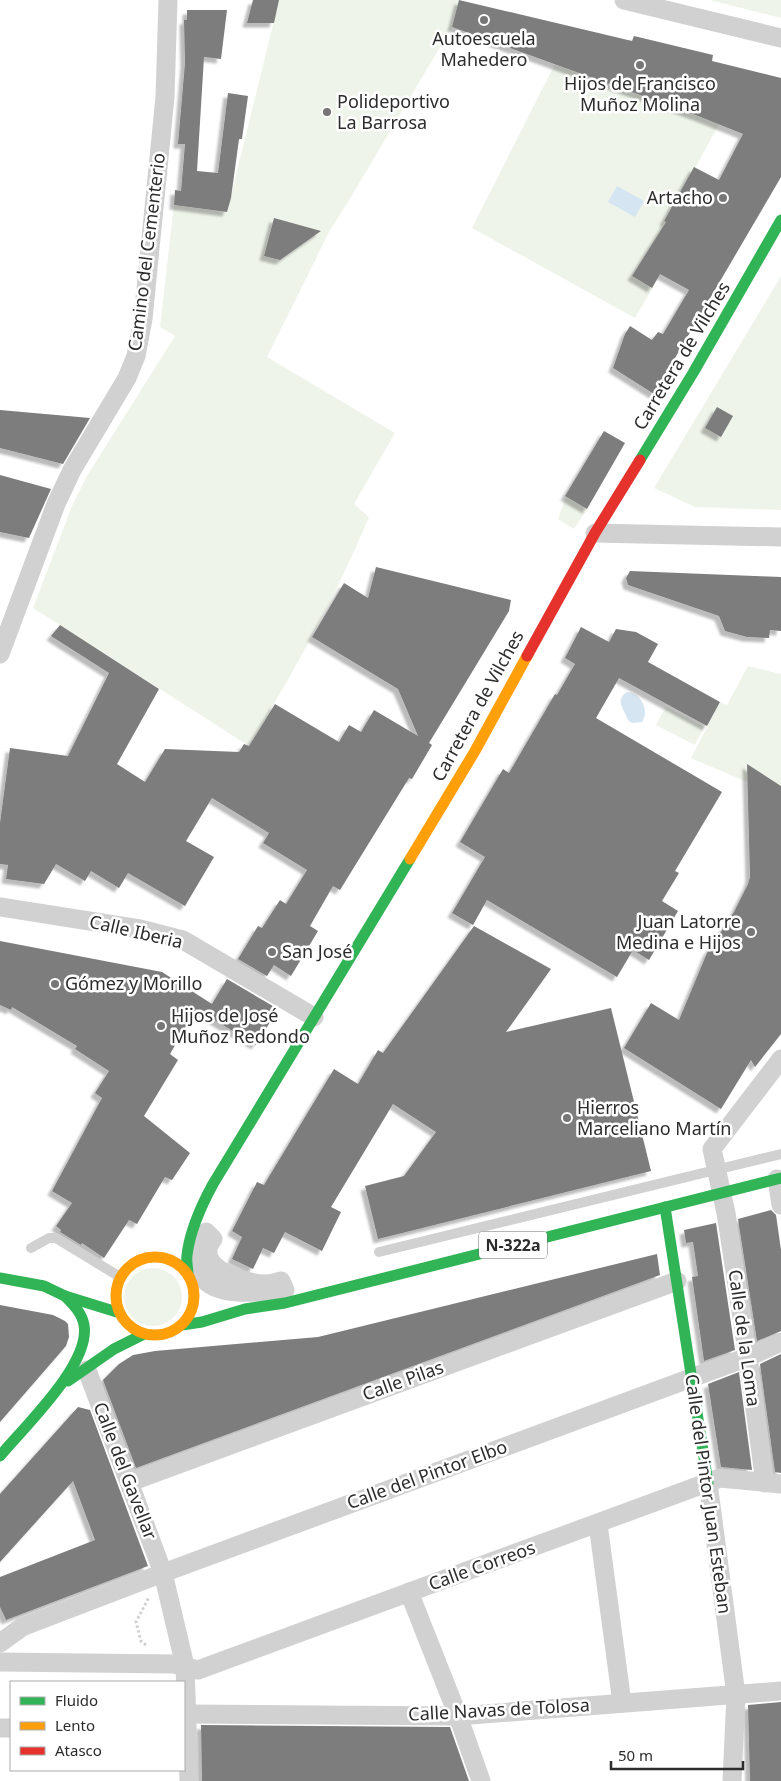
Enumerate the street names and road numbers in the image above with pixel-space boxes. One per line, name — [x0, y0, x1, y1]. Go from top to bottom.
street label: Camino del Cementerio — [122, 151, 170, 352]
street label: Carretera de Vilches — [627, 277, 735, 434]
street label: Carretera de Vilches — [426, 626, 529, 785]
street label: Calle Iberia — [87, 909, 185, 953]
road number: N-322a — [479, 1232, 547, 1258]
street label: Calle de la Loma — [723, 1268, 766, 1408]
street label: Calle Pilas — [359, 1354, 446, 1406]
street label: Calle del Pintor Juan Esteban — [680, 1372, 738, 1615]
street label: Calle del Gavellar — [89, 1398, 163, 1543]
street label: Calle del Pintor Elbo — [343, 1434, 510, 1514]
street label: Calle Correos — [425, 1535, 538, 1595]
street label: Calle Navas de Tolosa — [408, 1692, 590, 1726]

